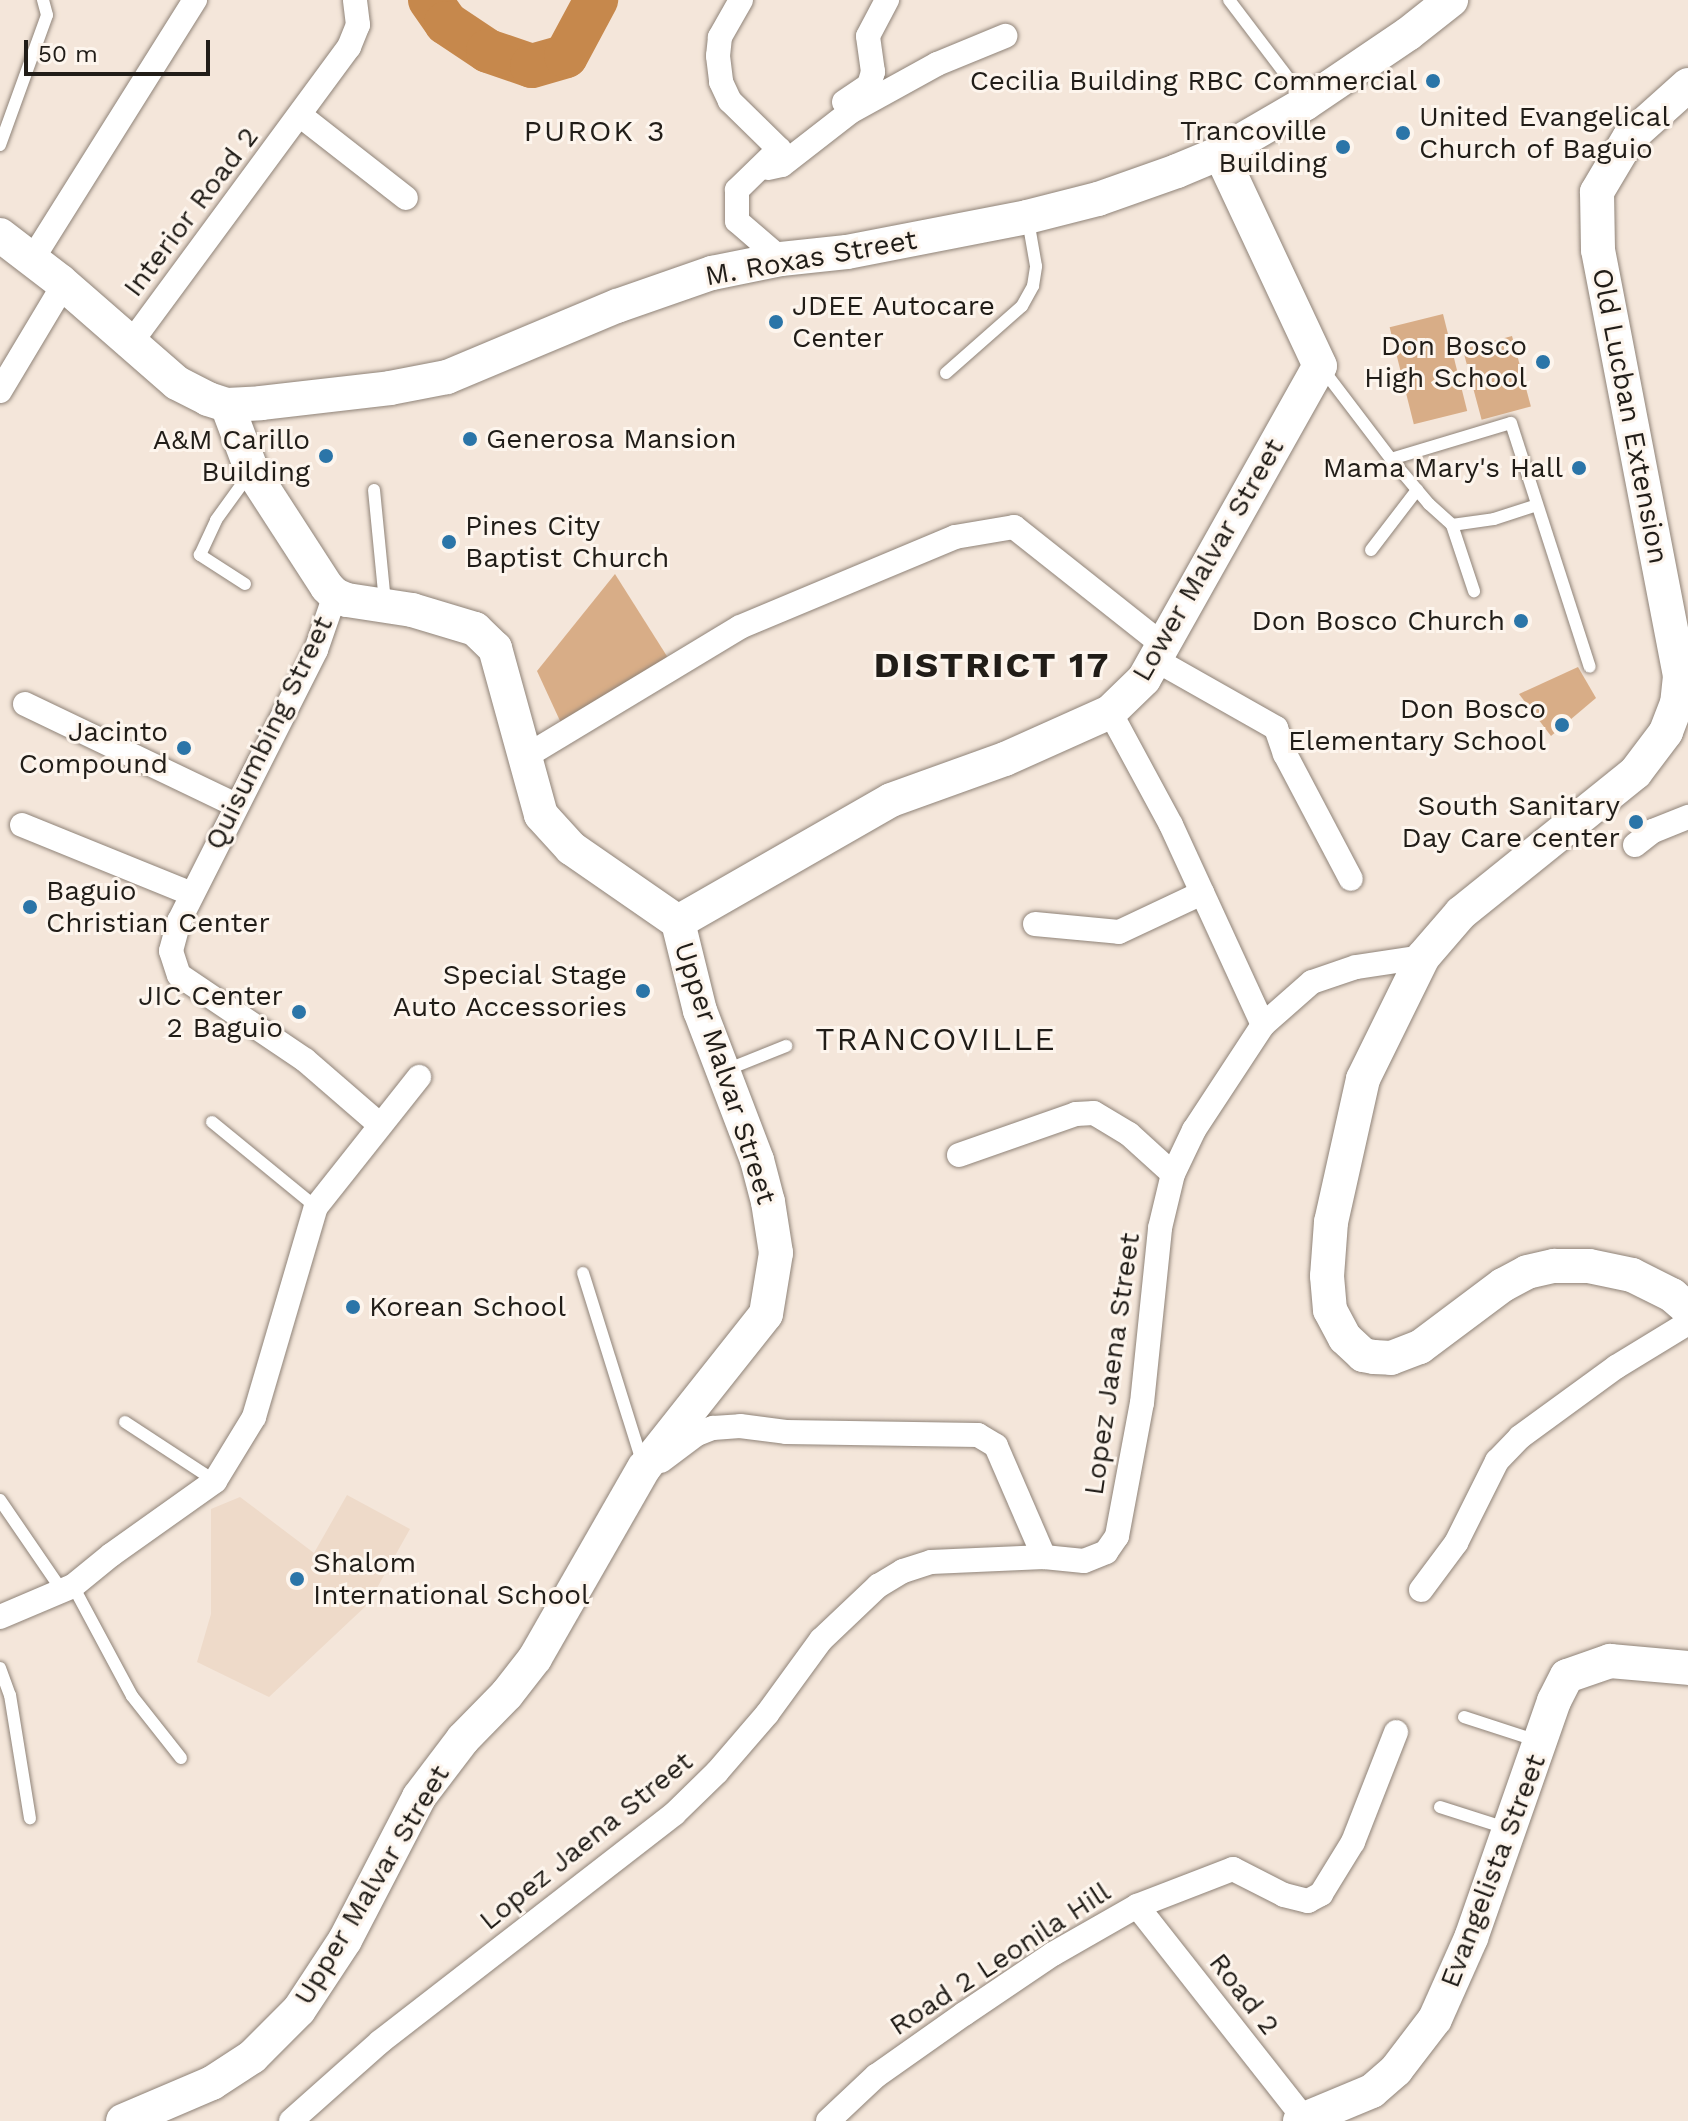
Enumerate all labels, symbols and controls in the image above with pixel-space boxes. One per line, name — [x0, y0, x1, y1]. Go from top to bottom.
scale bar — [28, 24, 214, 74]
text: 50 m — [38, 40, 98, 68]
place label: Cecilia Building RBC Commercial — [969, 64, 1417, 98]
marker: Cecilia Building RBC Commercial — [1424, 72, 1442, 90]
place label: United Evangelical Church of Baguio — [1419, 100, 1670, 166]
district label: PUROK 3 — [523, 113, 667, 149]
place label: Trancoville Building — [1180, 114, 1327, 180]
street label: Interior Road 2 — [116, 120, 266, 304]
marker: United Evangelical Church of Baguio — [1394, 124, 1412, 142]
marker: Trancoville Building — [1334, 138, 1352, 156]
street label: M. Roxas Street — [703, 223, 919, 293]
street label: Old Lucban Extension — [1585, 265, 1675, 567]
place label: JDEE Autocare Center — [792, 289, 996, 355]
marker: JDEE Autocare Center — [767, 313, 785, 331]
place label: Don Bosco High School — [1364, 329, 1527, 395]
marker: Don Bosco High School — [1534, 353, 1552, 371]
place label: Generosa Mansion — [486, 422, 737, 456]
place label: A&M Carillo Building — [153, 423, 310, 489]
marker: Generosa Mansion — [461, 430, 479, 448]
street label: Lower Malvar Street — [1125, 432, 1291, 688]
marker: A&M Carillo Building — [317, 447, 335, 465]
place label: Mama Mary's Hall — [1322, 451, 1563, 485]
marker: Mama Mary's Hall — [1570, 459, 1588, 477]
place label: Pines City Baptist Church — [465, 509, 669, 575]
marker: Pines City Baptist Church — [440, 533, 458, 551]
place label: Don Bosco Church — [1251, 604, 1505, 638]
street label: Quisumbing Street — [198, 611, 340, 855]
marker: Don Bosco Church — [1512, 612, 1530, 630]
district label: DISTRICT 17 — [873, 644, 1111, 688]
place label: Don Bosco Elementary School — [1287, 692, 1546, 758]
place label: Jacinto Compound — [19, 715, 168, 781]
marker: Don Bosco Elementary School — [1553, 716, 1571, 734]
marker: Jacinto Compound — [175, 739, 193, 757]
place label: South Sanitary Day Care center — [1401, 789, 1620, 855]
marker: South Sanitary Day Care center — [1627, 813, 1645, 831]
place label: Baguio Christian Center — [46, 874, 270, 940]
marker: Baguio Christian Center — [21, 898, 39, 916]
street label: Upper Malvar Street — [667, 937, 783, 1209]
place label: Special Stage Auto Accessories — [392, 958, 627, 1024]
place label: JIC Center 2 Baguio — [138, 979, 283, 1045]
marker: Special Stage Auto Accessories — [634, 982, 652, 1000]
marker: JIC Center 2 Baguio — [290, 1003, 308, 1021]
district label: TRANCOVILLE — [815, 1020, 1057, 1058]
street label: Lopez Jaena Street — [1077, 1230, 1147, 1498]
place label: Korean School — [369, 1290, 566, 1324]
marker: Korean School — [344, 1298, 362, 1316]
place label: Shalom International School — [313, 1546, 591, 1612]
marker: Shalom International School — [288, 1570, 306, 1588]
street label: Lopez Jaena Street — [472, 1744, 700, 1938]
street label: Evangelista Street — [1433, 1749, 1553, 1993]
street label: Upper Malvar Street — [287, 1759, 457, 2011]
street label: Road 2 Leonila Hill — [883, 1875, 1117, 2043]
street label: Road 2 — [1202, 1947, 1286, 2041]

